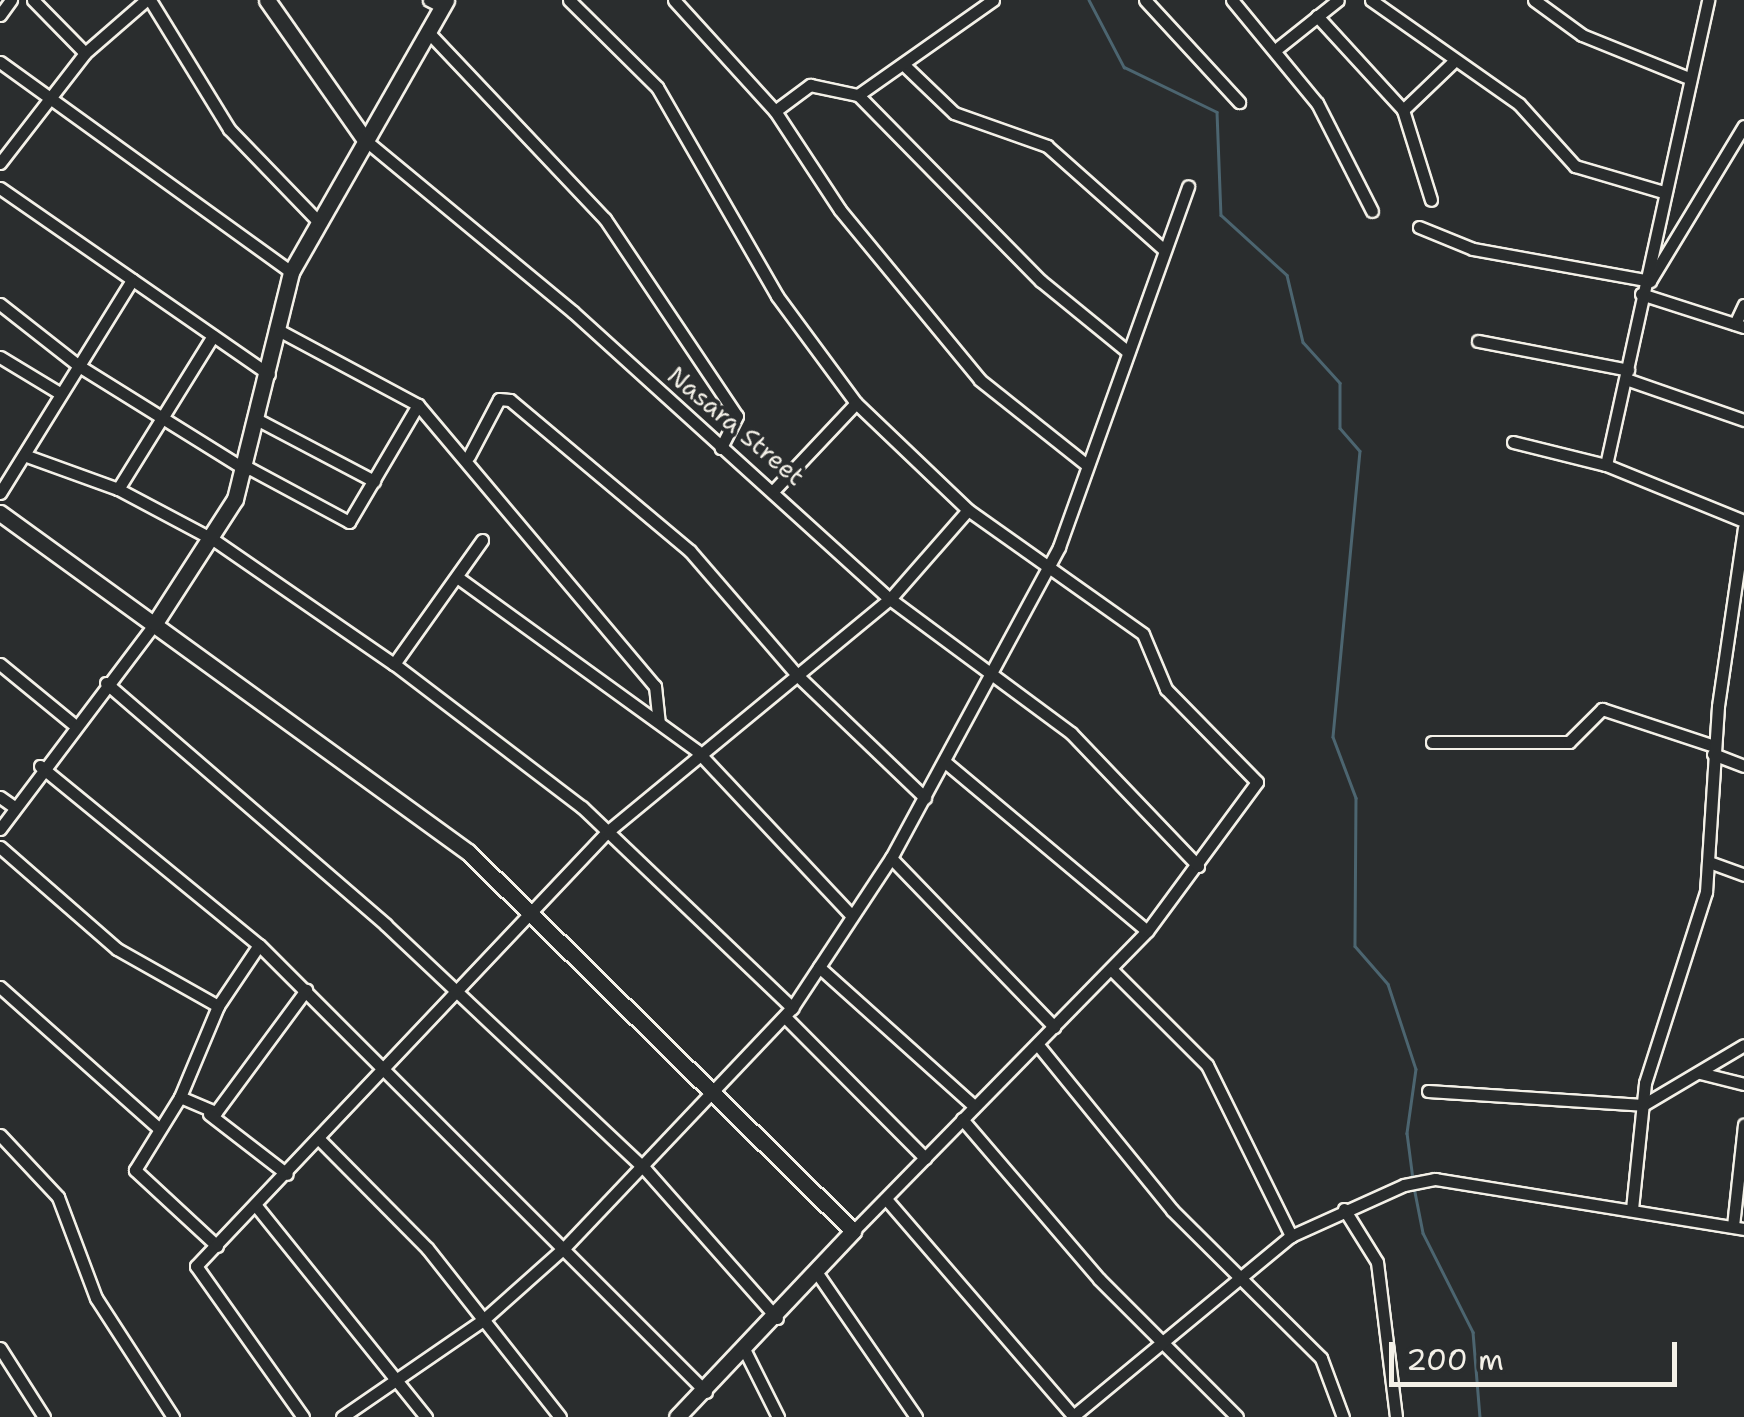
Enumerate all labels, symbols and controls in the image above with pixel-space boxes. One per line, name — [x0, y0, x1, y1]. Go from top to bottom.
street label: Nasara Street — [662, 360, 810, 492]
scale bar — [1394, 1322, 1682, 1384]
text: 200 m — [1406, 1339, 1504, 1380]

